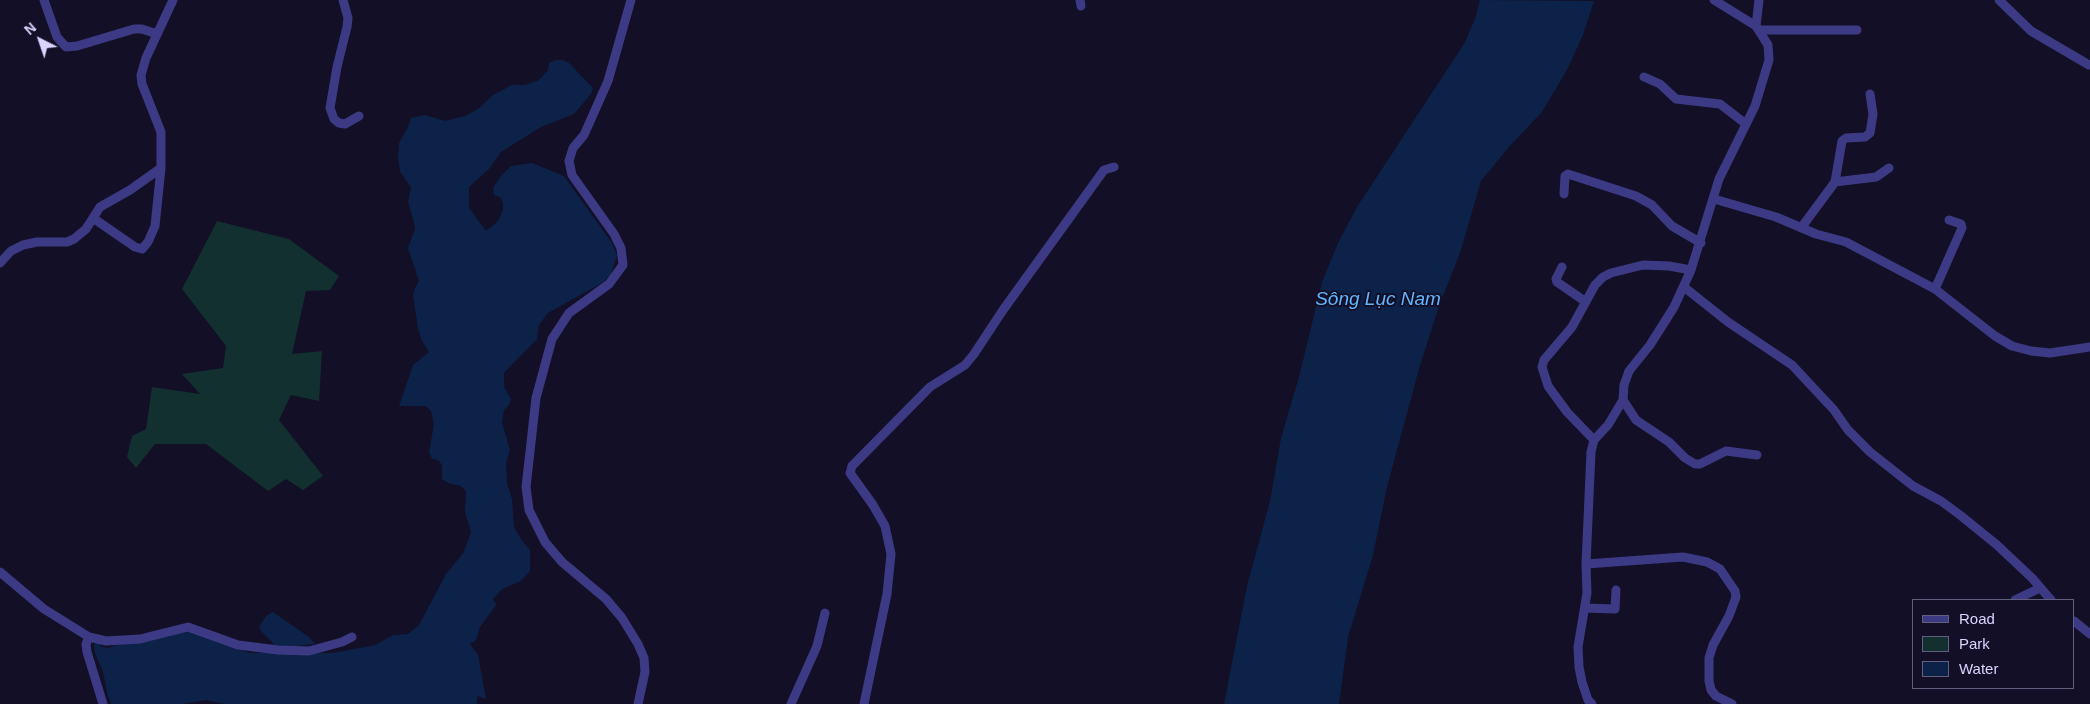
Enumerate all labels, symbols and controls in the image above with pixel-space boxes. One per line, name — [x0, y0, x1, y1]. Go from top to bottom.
north arrow — [15, 15, 65, 65]
text: N — [21, 19, 39, 38]
water label: Sông Lục Nam — [1315, 289, 1441, 311]
legend — [1912, 599, 2075, 689]
text: Road — [1959, 610, 1995, 627]
text: Park — [1959, 635, 1990, 652]
text: Water — [1959, 660, 1998, 677]

